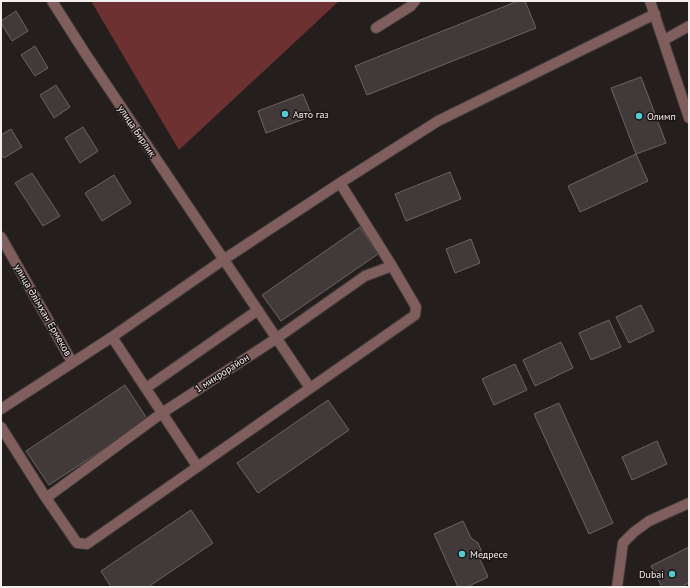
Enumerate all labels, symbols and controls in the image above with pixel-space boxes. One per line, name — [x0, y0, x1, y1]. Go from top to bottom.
street label: улица Бирлик — [115, 103, 159, 160]
place label: Авто газ — [293, 108, 329, 121]
marker: Авто газ — [280, 109, 290, 119]
place label: Олимп — [647, 110, 676, 123]
marker: Олимп — [634, 111, 644, 121]
street label: улица Әлімхан Ермеков — [11, 262, 75, 358]
street label: 1 микрорайон — [192, 351, 252, 395]
place label: Медресе — [470, 548, 508, 561]
marker: Медресе — [457, 549, 467, 559]
place label: Dubai — [639, 568, 664, 581]
marker: Dubai — [667, 569, 677, 579]

